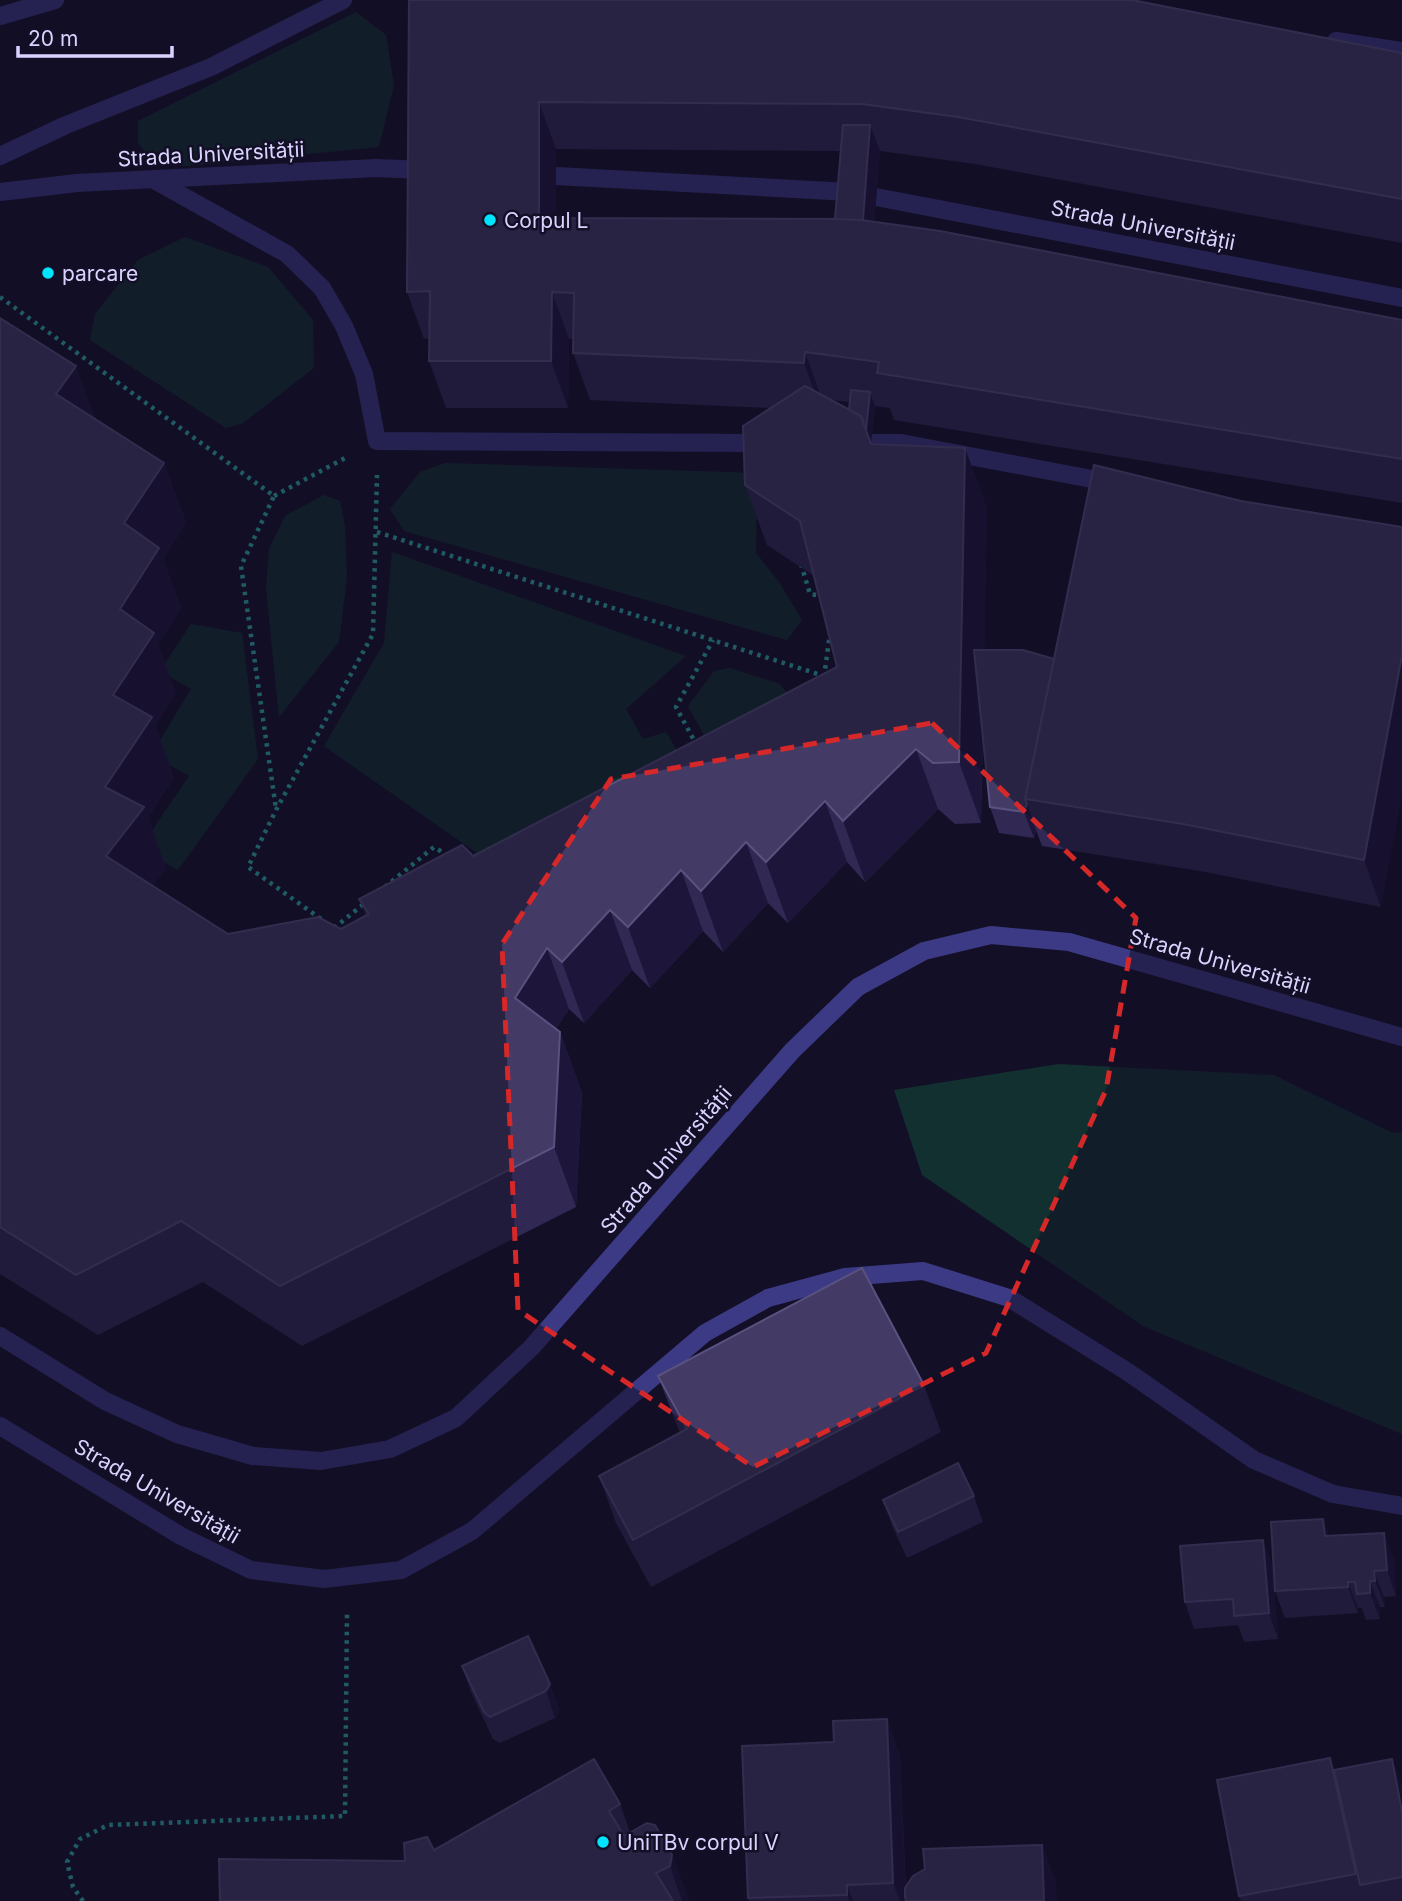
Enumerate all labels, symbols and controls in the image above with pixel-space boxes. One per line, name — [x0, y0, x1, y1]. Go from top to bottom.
scale bar — [18, 14, 172, 58]
text: 20 m — [28, 26, 78, 51]
street label: Strada Universității — [117, 137, 305, 171]
street label: Strada Universității — [1049, 195, 1237, 255]
place label: Corpul L — [504, 208, 588, 233]
marker: Corpul L — [482, 212, 498, 228]
place label: parcare — [62, 261, 138, 286]
marker: parcare — [40, 265, 56, 281]
street label: Strada Universității — [1127, 923, 1313, 999]
street label: Strada Universității — [595, 1081, 737, 1239]
street label: Strada Universității — [70, 1433, 244, 1549]
place label: UniTBv corpul V — [617, 1830, 779, 1855]
marker: UniTBv corpul V — [595, 1834, 611, 1850]

